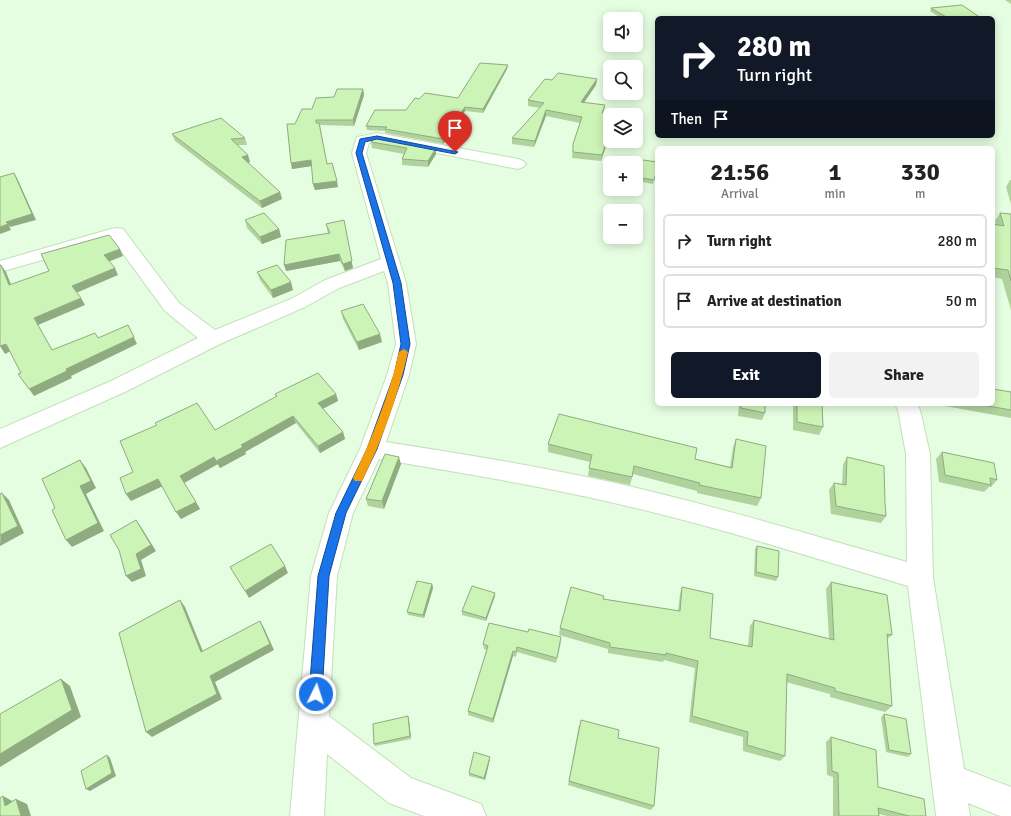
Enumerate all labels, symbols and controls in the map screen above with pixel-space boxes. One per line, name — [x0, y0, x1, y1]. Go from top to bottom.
map controls — [603, 12, 643, 244]
button: sound — [603, 12, 643, 52]
text: 280 m — [737, 30, 811, 64]
icon: right — [671, 32, 723, 84]
button: search — [603, 60, 643, 100]
text: Turn right — [737, 64, 812, 86]
button: layers — [603, 108, 643, 148]
icon: arrive — [710, 108, 732, 130]
text: Then — [671, 110, 702, 128]
pin — [438, 111, 472, 152]
icon: arrive — [444, 117, 466, 139]
button: + — [603, 156, 643, 196]
text: 21:56 — [710, 157, 769, 187]
text: 1 — [829, 157, 841, 187]
text: 330 — [901, 157, 940, 187]
text: Arrival — [721, 186, 758, 202]
text: min — [825, 186, 846, 202]
text: m — [915, 186, 925, 202]
button: − — [603, 204, 643, 244]
icon: right — [673, 230, 695, 252]
text: Turn right — [707, 232, 772, 250]
text: 280 m — [937, 232, 977, 250]
icon: arrive — [673, 290, 695, 312]
text: Arrive at destination — [707, 292, 842, 310]
text: 50 m — [946, 292, 977, 310]
button: Exit — [671, 352, 821, 398]
button: Share — [829, 352, 979, 398]
position arrow — [295, 673, 337, 715]

